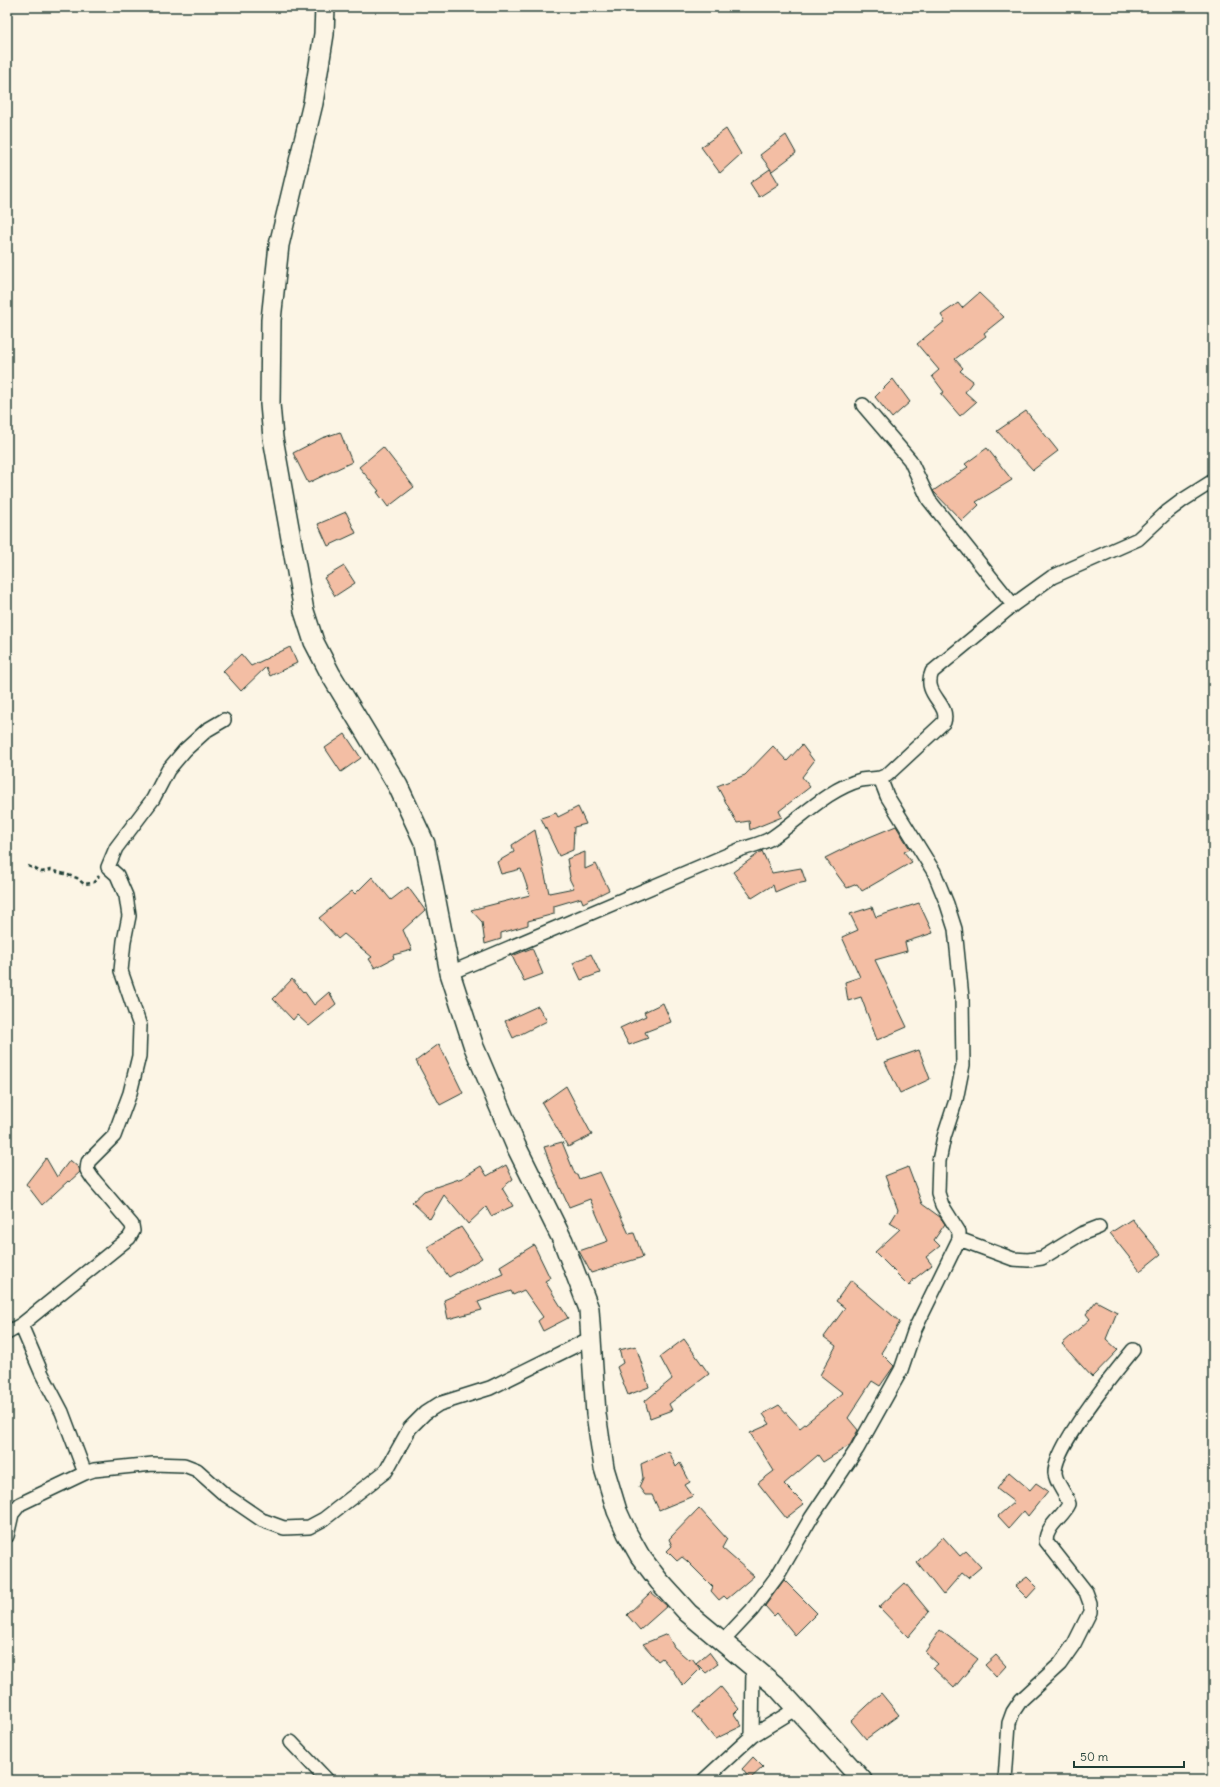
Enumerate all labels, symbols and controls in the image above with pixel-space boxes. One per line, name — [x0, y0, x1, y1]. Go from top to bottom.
scale bar — [1074, 1743, 1184, 1769]
text: 50 m — [1080, 1749, 1109, 1764]

